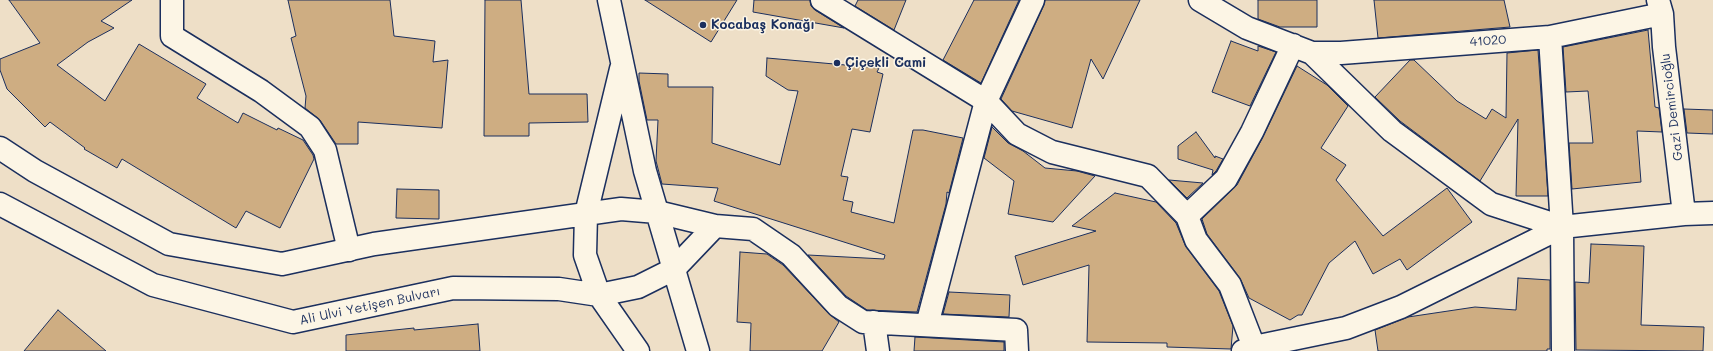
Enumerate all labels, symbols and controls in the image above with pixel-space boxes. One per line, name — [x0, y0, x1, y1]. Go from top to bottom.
place label: Kocabaş Konağı — [711, 17, 815, 33]
marker: Kocabaş Konağı — [698, 20, 708, 30]
street label: 41020 — [1469, 32, 1507, 50]
street label: Gazi Demircioğlu — [1658, 52, 1686, 162]
place label: Çiçekli Cami — [845, 55, 926, 71]
marker: Çiçekli Cami — [832, 58, 842, 68]
street label: Ali Ulvi Yetişen Bulvarı — [298, 283, 442, 329]

